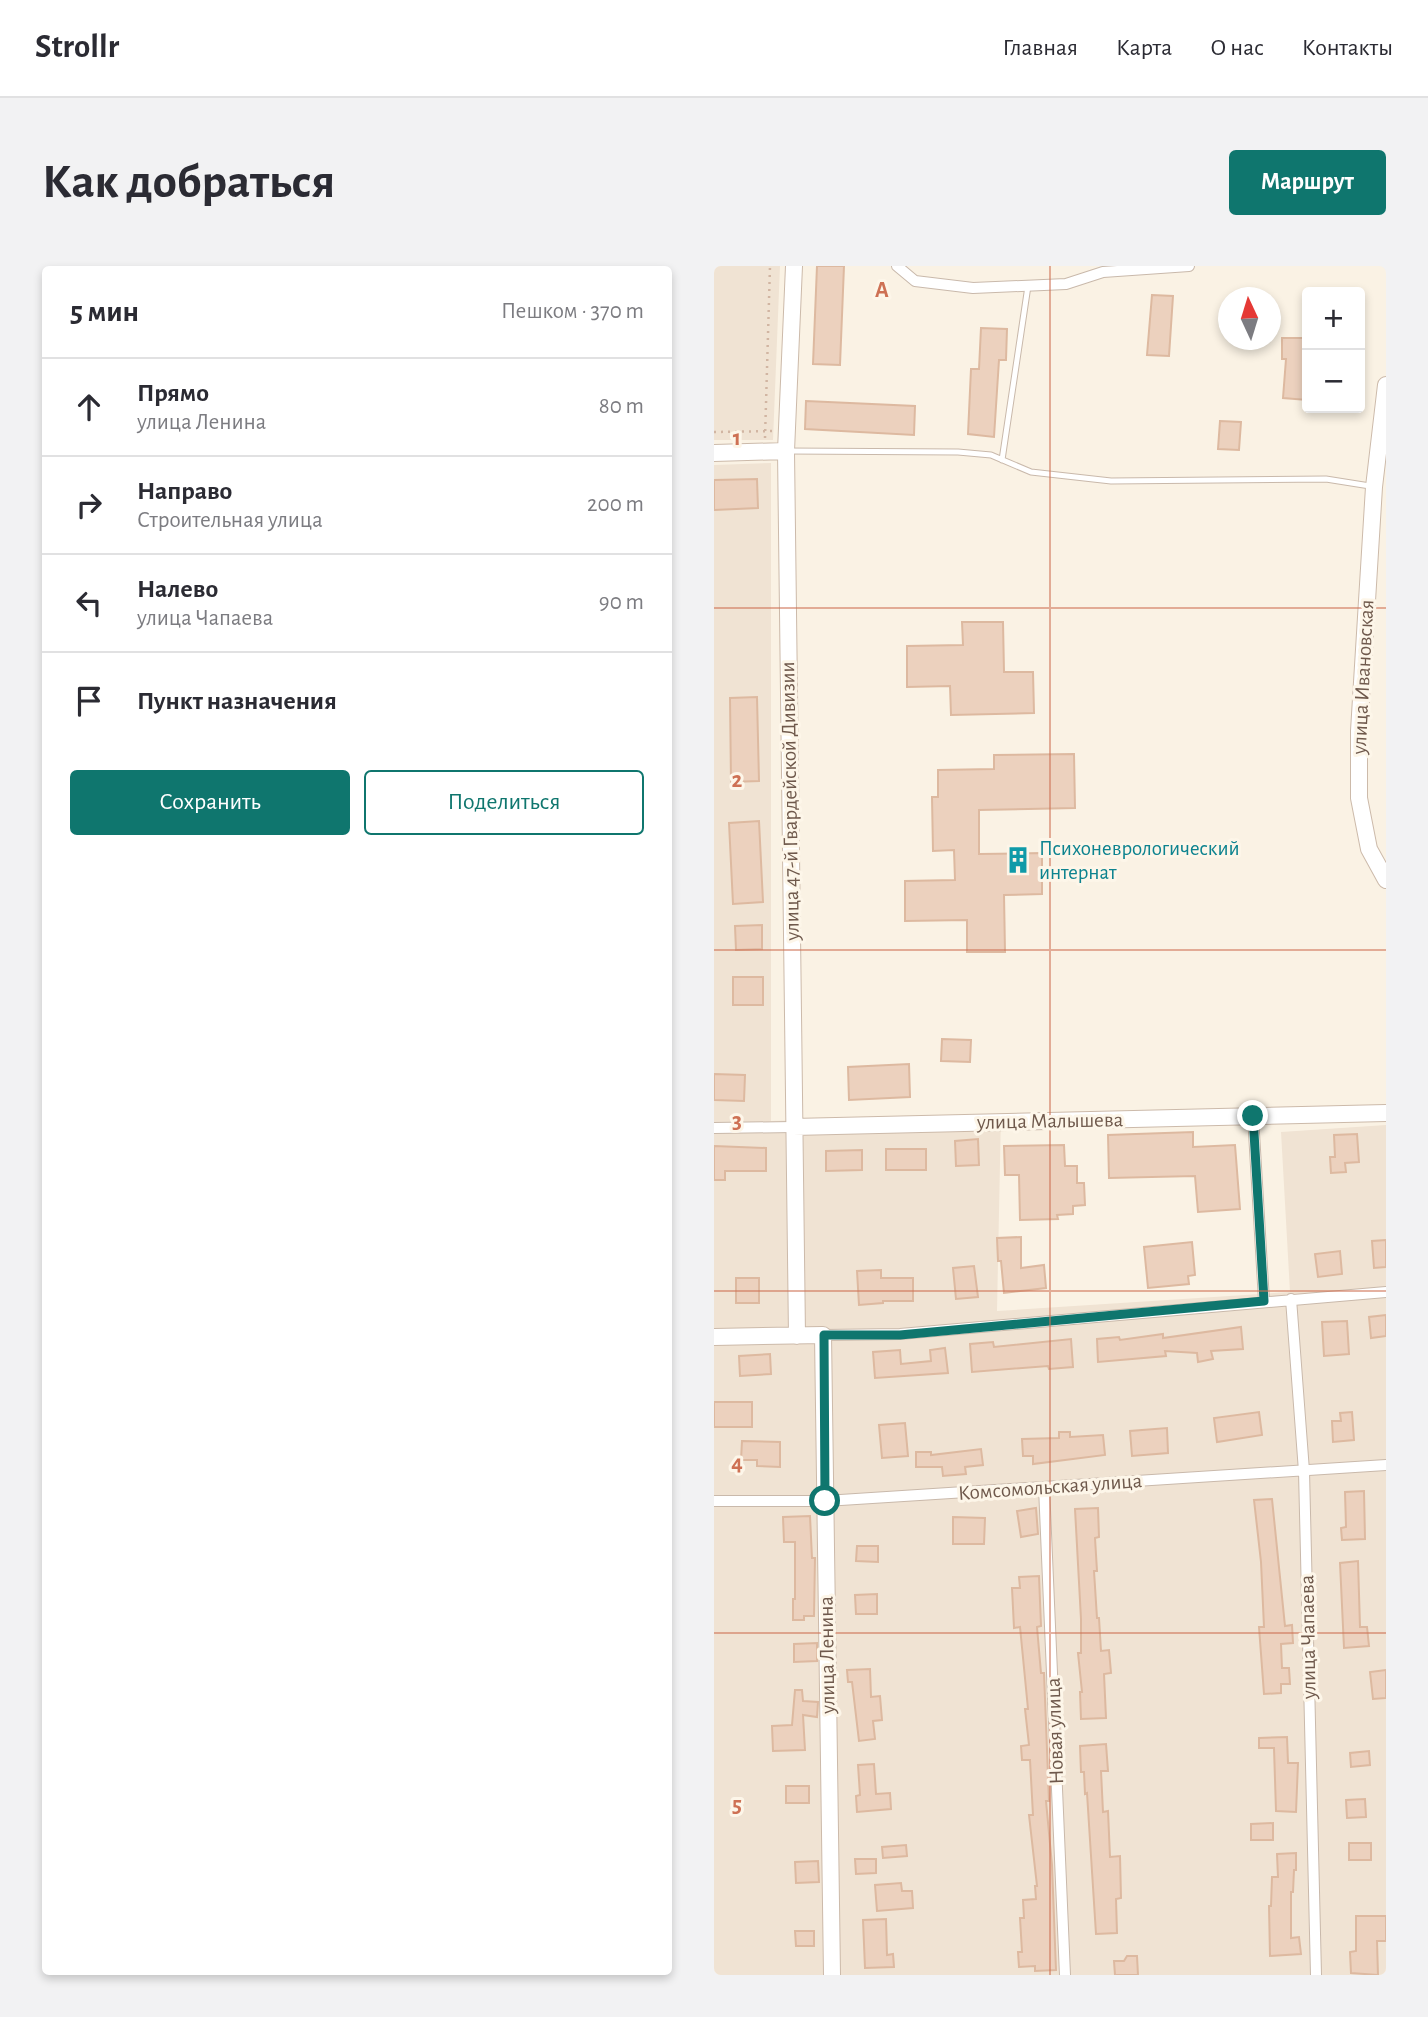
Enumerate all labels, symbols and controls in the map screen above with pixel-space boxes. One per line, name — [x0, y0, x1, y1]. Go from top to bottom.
text: Strollr — [35, 31, 119, 64]
text: Главная — [1003, 36, 1078, 60]
text: Карта — [1116, 36, 1172, 60]
text: О нас — [1210, 36, 1264, 60]
text: Контакты — [1302, 36, 1393, 60]
button: Маршрут — [1229, 150, 1386, 215]
text: Как добраться — [42, 158, 335, 207]
text: A — [875, 279, 889, 302]
north arrow — [1218, 287, 1281, 350]
map controls — [1302, 287, 1365, 413]
button: + — [1302, 287, 1365, 350]
text: 5 мин — [70, 297, 139, 327]
text: Пешком · 370 m — [501, 300, 644, 323]
button: − — [1302, 350, 1365, 413]
text: Прямо — [137, 380, 209, 406]
icon: ahead — [70, 388, 108, 426]
text: 80 m — [599, 395, 644, 418]
text: улица Ленина — [137, 411, 266, 434]
text: 1 — [733, 427, 741, 450]
text: Направо — [137, 478, 232, 504]
icon: right — [70, 486, 108, 524]
text: 200 m — [587, 493, 644, 516]
text: Строительная улица — [137, 509, 323, 532]
text: Налево — [137, 576, 218, 602]
icon: left — [70, 584, 108, 622]
text: 90 m — [599, 591, 644, 614]
street label: улица Ивановская — [1348, 599, 1378, 756]
text: улица Чапаева — [137, 607, 273, 630]
street label: улица 47-й Гвардейской Дивизии — [777, 661, 803, 942]
icon: arrive — [70, 682, 108, 720]
text: Пункт назначения — [137, 688, 337, 714]
text: 2 — [732, 769, 743, 792]
button: Сохранить — [70, 770, 350, 835]
button: Поделиться — [364, 770, 644, 835]
place label: Психоневрологический интернат — [1039, 838, 1240, 883]
building icon: Психоневрологический интернат — [1003, 845, 1033, 875]
route end — [1237, 1100, 1268, 1131]
street label: улица Малышева — [976, 1109, 1124, 1133]
text: 3 — [732, 1110, 742, 1133]
text: 4 — [731, 1452, 743, 1475]
street label: Комсомольская улица — [957, 1470, 1143, 1504]
route start — [809, 1485, 840, 1516]
street label: улица Чапаева — [1296, 1574, 1320, 1700]
street label: улица Ленина — [815, 1595, 839, 1715]
street label: Новая улица — [1043, 1677, 1067, 1785]
text: 5 — [732, 1794, 742, 1817]

